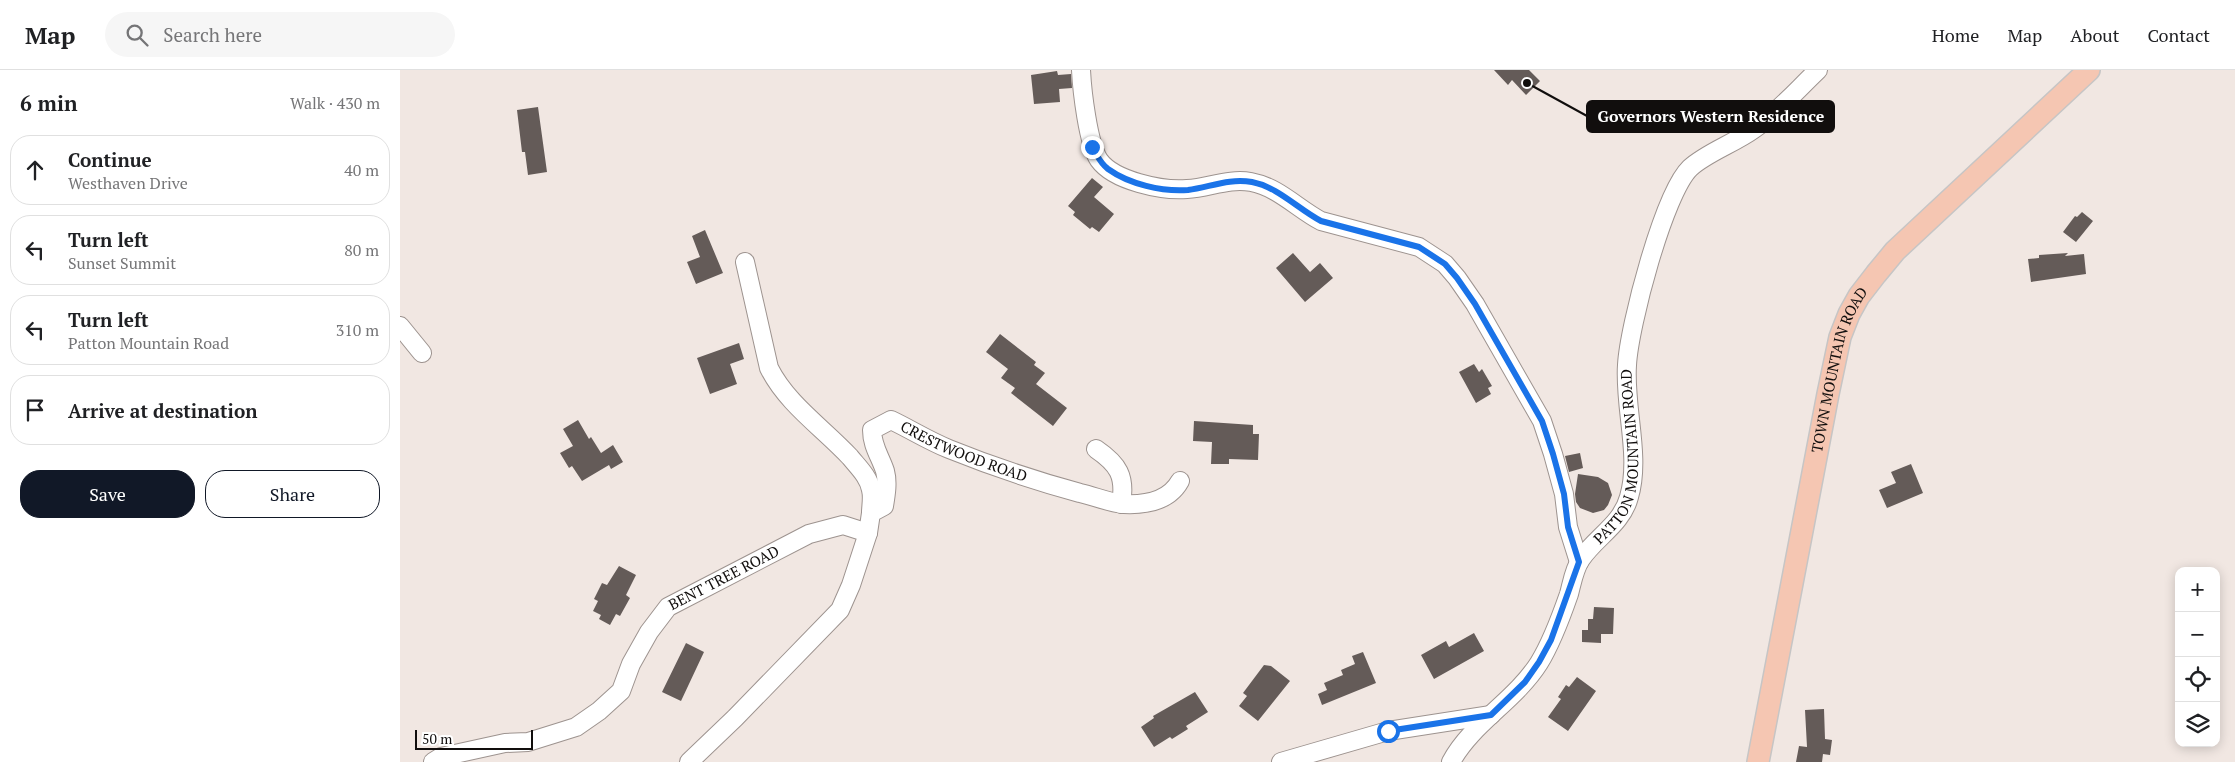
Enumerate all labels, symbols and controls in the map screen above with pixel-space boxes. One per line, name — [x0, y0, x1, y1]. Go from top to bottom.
search box — [105, 12, 455, 57]
text: Map — [25, 19, 75, 51]
icon: search — [123, 21, 151, 49]
text: Search here — [163, 22, 262, 47]
text: Home — [1932, 23, 1979, 47]
text: Map — [2007, 23, 2042, 47]
text: About — [2070, 23, 2119, 47]
text: Contact — [2147, 23, 2210, 47]
text: 6 min — [20, 89, 77, 117]
text: Walk · 430 m — [290, 92, 380, 114]
callout: Governors Western Residence — [1587, 101, 1834, 132]
text: Governors Western Residence — [1598, 105, 1825, 127]
route end — [1081, 136, 1104, 159]
text: Continue — [68, 147, 152, 172]
icon: ahead — [21, 156, 49, 184]
text: 40 m — [344, 159, 379, 181]
text: Westhaven Drive — [68, 172, 188, 194]
text: Turn left — [68, 227, 149, 252]
icon: left — [21, 236, 49, 264]
text: 80 m — [344, 239, 379, 261]
text: Sunset Summit — [68, 252, 176, 274]
street label: TOWN MOUNTAIN ROAD — [1806, 282, 1872, 454]
text: Turn left — [68, 307, 149, 332]
icon: left — [21, 316, 49, 344]
text: 310 m — [336, 319, 379, 341]
text: Patton Mountain Road — [68, 332, 229, 354]
street label: PATTON MOUNTAIN ROAD — [1588, 369, 1642, 548]
icon: arrive — [21, 396, 49, 424]
text: Arrive at destination — [68, 398, 257, 423]
street label: CRESTWOOD ROAD — [897, 415, 1030, 486]
button: Save — [20, 470, 195, 518]
button: Share — [205, 470, 380, 518]
street label: BENT TREE ROAD — [665, 540, 782, 614]
map controls — [2175, 567, 2220, 747]
button: + — [2175, 567, 2220, 612]
button: − — [2175, 612, 2220, 657]
button: locate — [2175, 657, 2220, 702]
button: layers — [2175, 702, 2220, 747]
route start — [1377, 720, 1400, 743]
scale bar — [415, 727, 532, 750]
text: 50 m — [422, 729, 452, 748]

